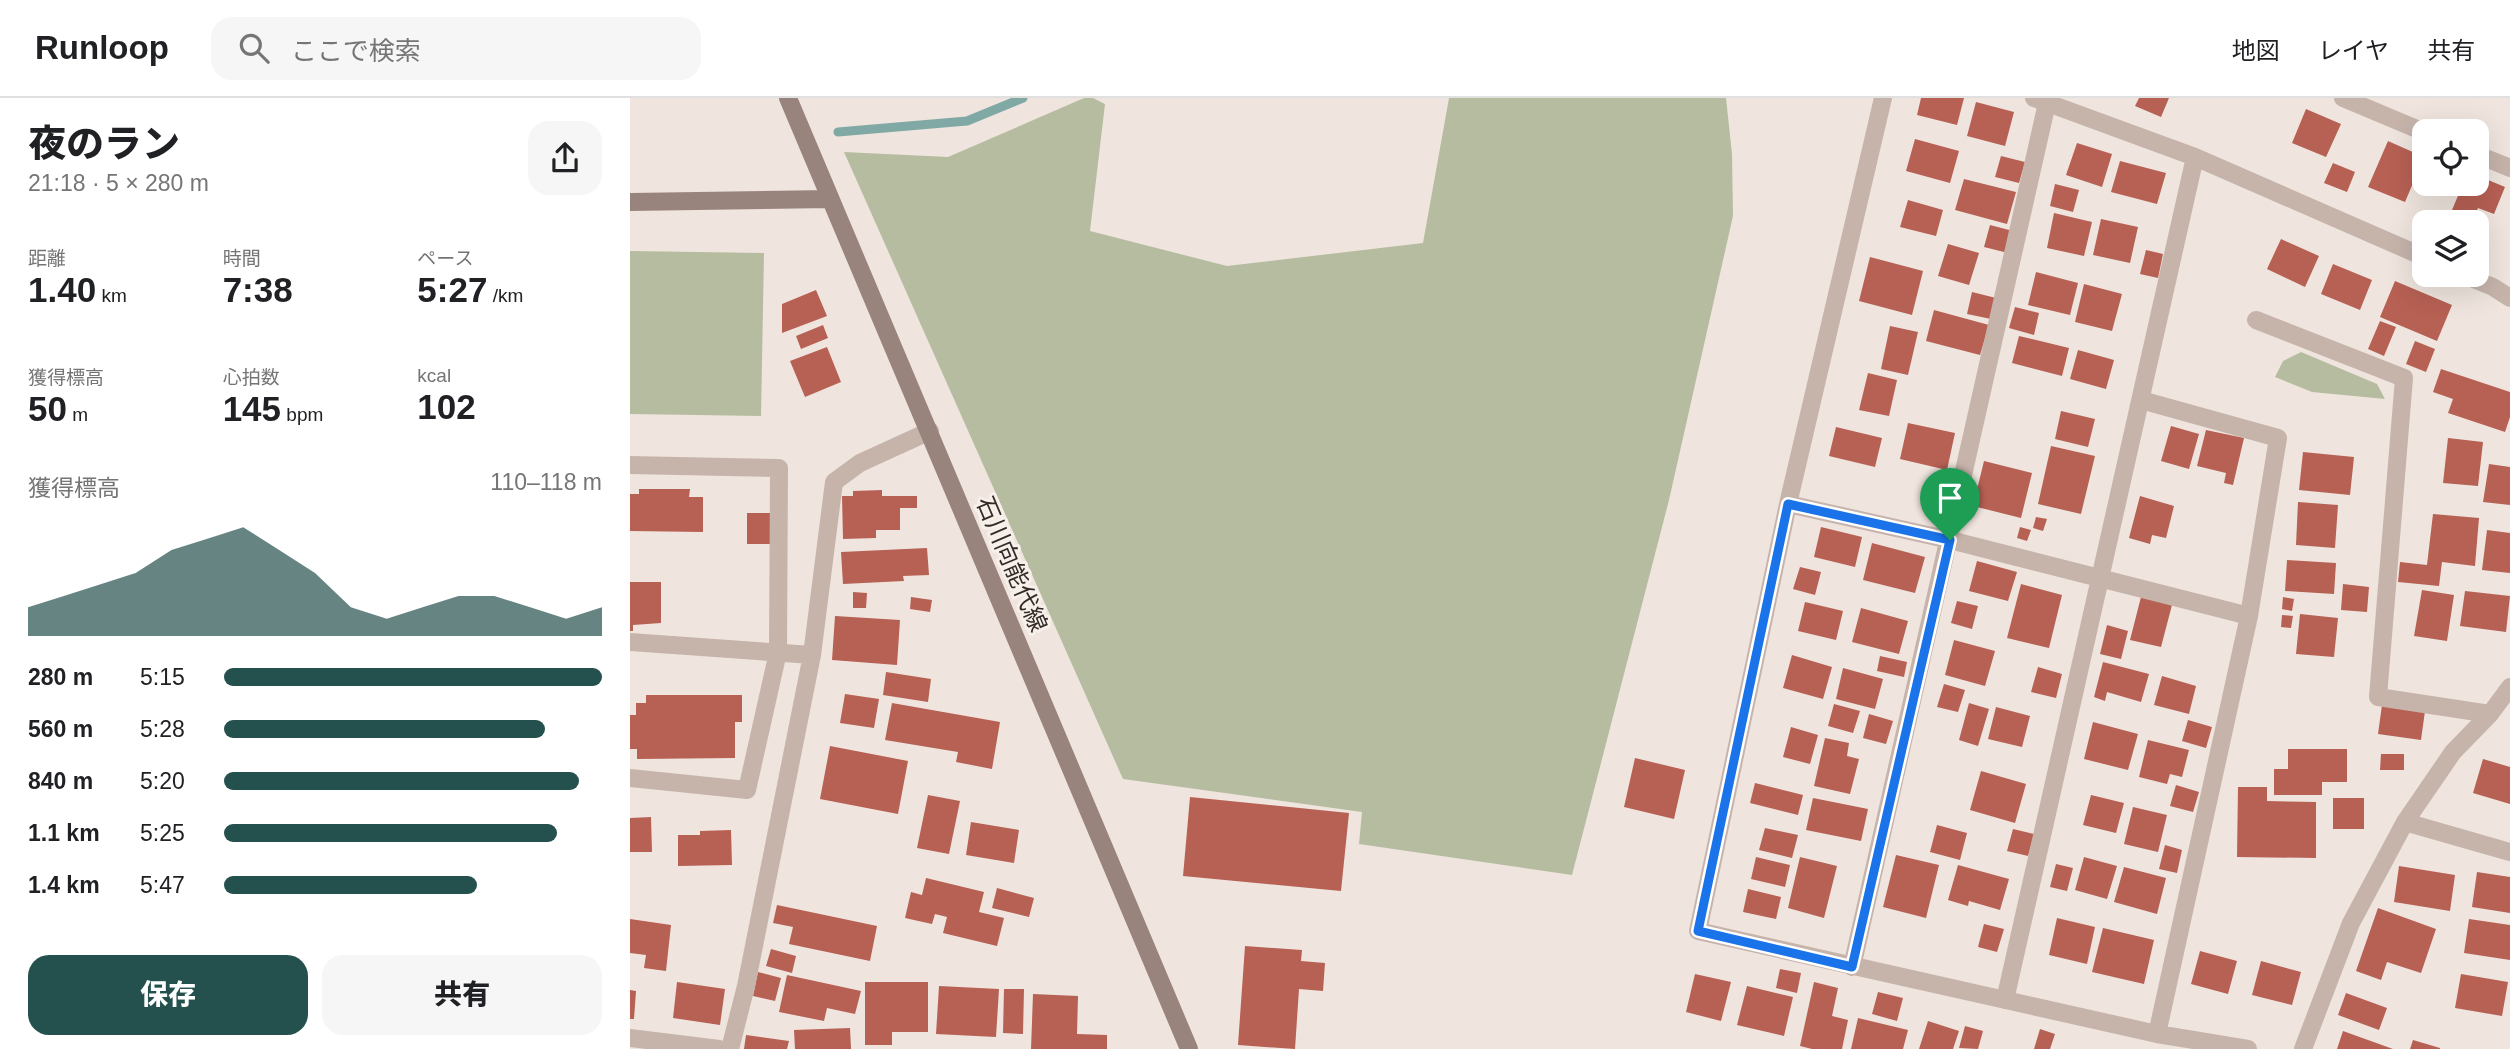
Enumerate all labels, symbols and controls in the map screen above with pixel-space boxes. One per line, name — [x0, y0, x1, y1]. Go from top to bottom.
search box — [211, 17, 701, 80]
text: Runloop — [35, 29, 169, 66]
icon: search — [235, 29, 273, 67]
text: ここで検索 — [291, 36, 421, 66]
text: 地図 — [2232, 37, 2280, 64]
text: レイヤ — [2318, 37, 2389, 64]
text: 共有 — [2427, 37, 2475, 64]
map controls — [2412, 119, 2489, 287]
button: locate — [2412, 119, 2489, 196]
button: share — [528, 121, 602, 195]
text: 夜のラン — [28, 123, 180, 165]
text: 21:18 · 5 × 280 m — [28, 170, 209, 196]
button: layers — [2412, 210, 2489, 287]
text: 距離 — [28, 248, 66, 269]
text: 時間 — [223, 248, 261, 269]
text: ペース — [417, 248, 473, 269]
text: 1.40 — [28, 270, 96, 309]
text: 7:38 — [223, 270, 293, 309]
text: 5:27 — [417, 270, 487, 309]
text: km — [96, 285, 127, 306]
text: /km — [487, 285, 523, 306]
text: kcal — [417, 365, 451, 386]
text: 獲得標高 — [28, 367, 104, 388]
text: 心拍数 — [223, 367, 280, 388]
text: 102 — [417, 387, 476, 426]
text: 50 — [28, 389, 67, 428]
text: 145 — [223, 389, 281, 428]
text: m — [67, 404, 88, 425]
text: bpm — [281, 404, 323, 425]
pin — [1920, 468, 1980, 540]
text: 110–118 m — [490, 469, 602, 495]
text: 獲得標高 — [28, 475, 120, 501]
icon: arrive — [1931, 479, 1969, 517]
street label: 石川向能代線 — [971, 492, 1053, 636]
text: 280 m — [28, 664, 93, 690]
text: 5:15 — [140, 664, 185, 690]
text: 560 m — [28, 716, 93, 742]
text: 5:28 — [140, 716, 185, 742]
text: 840 m — [28, 768, 93, 794]
text: 5:20 — [140, 768, 185, 794]
text: 1.1 km — [28, 820, 100, 846]
text: 5:25 — [140, 820, 185, 846]
text: 1.4 km — [28, 872, 100, 898]
text: 5:47 — [140, 872, 185, 898]
button: 保存 — [28, 955, 308, 1035]
button: 共有 — [322, 955, 602, 1035]

